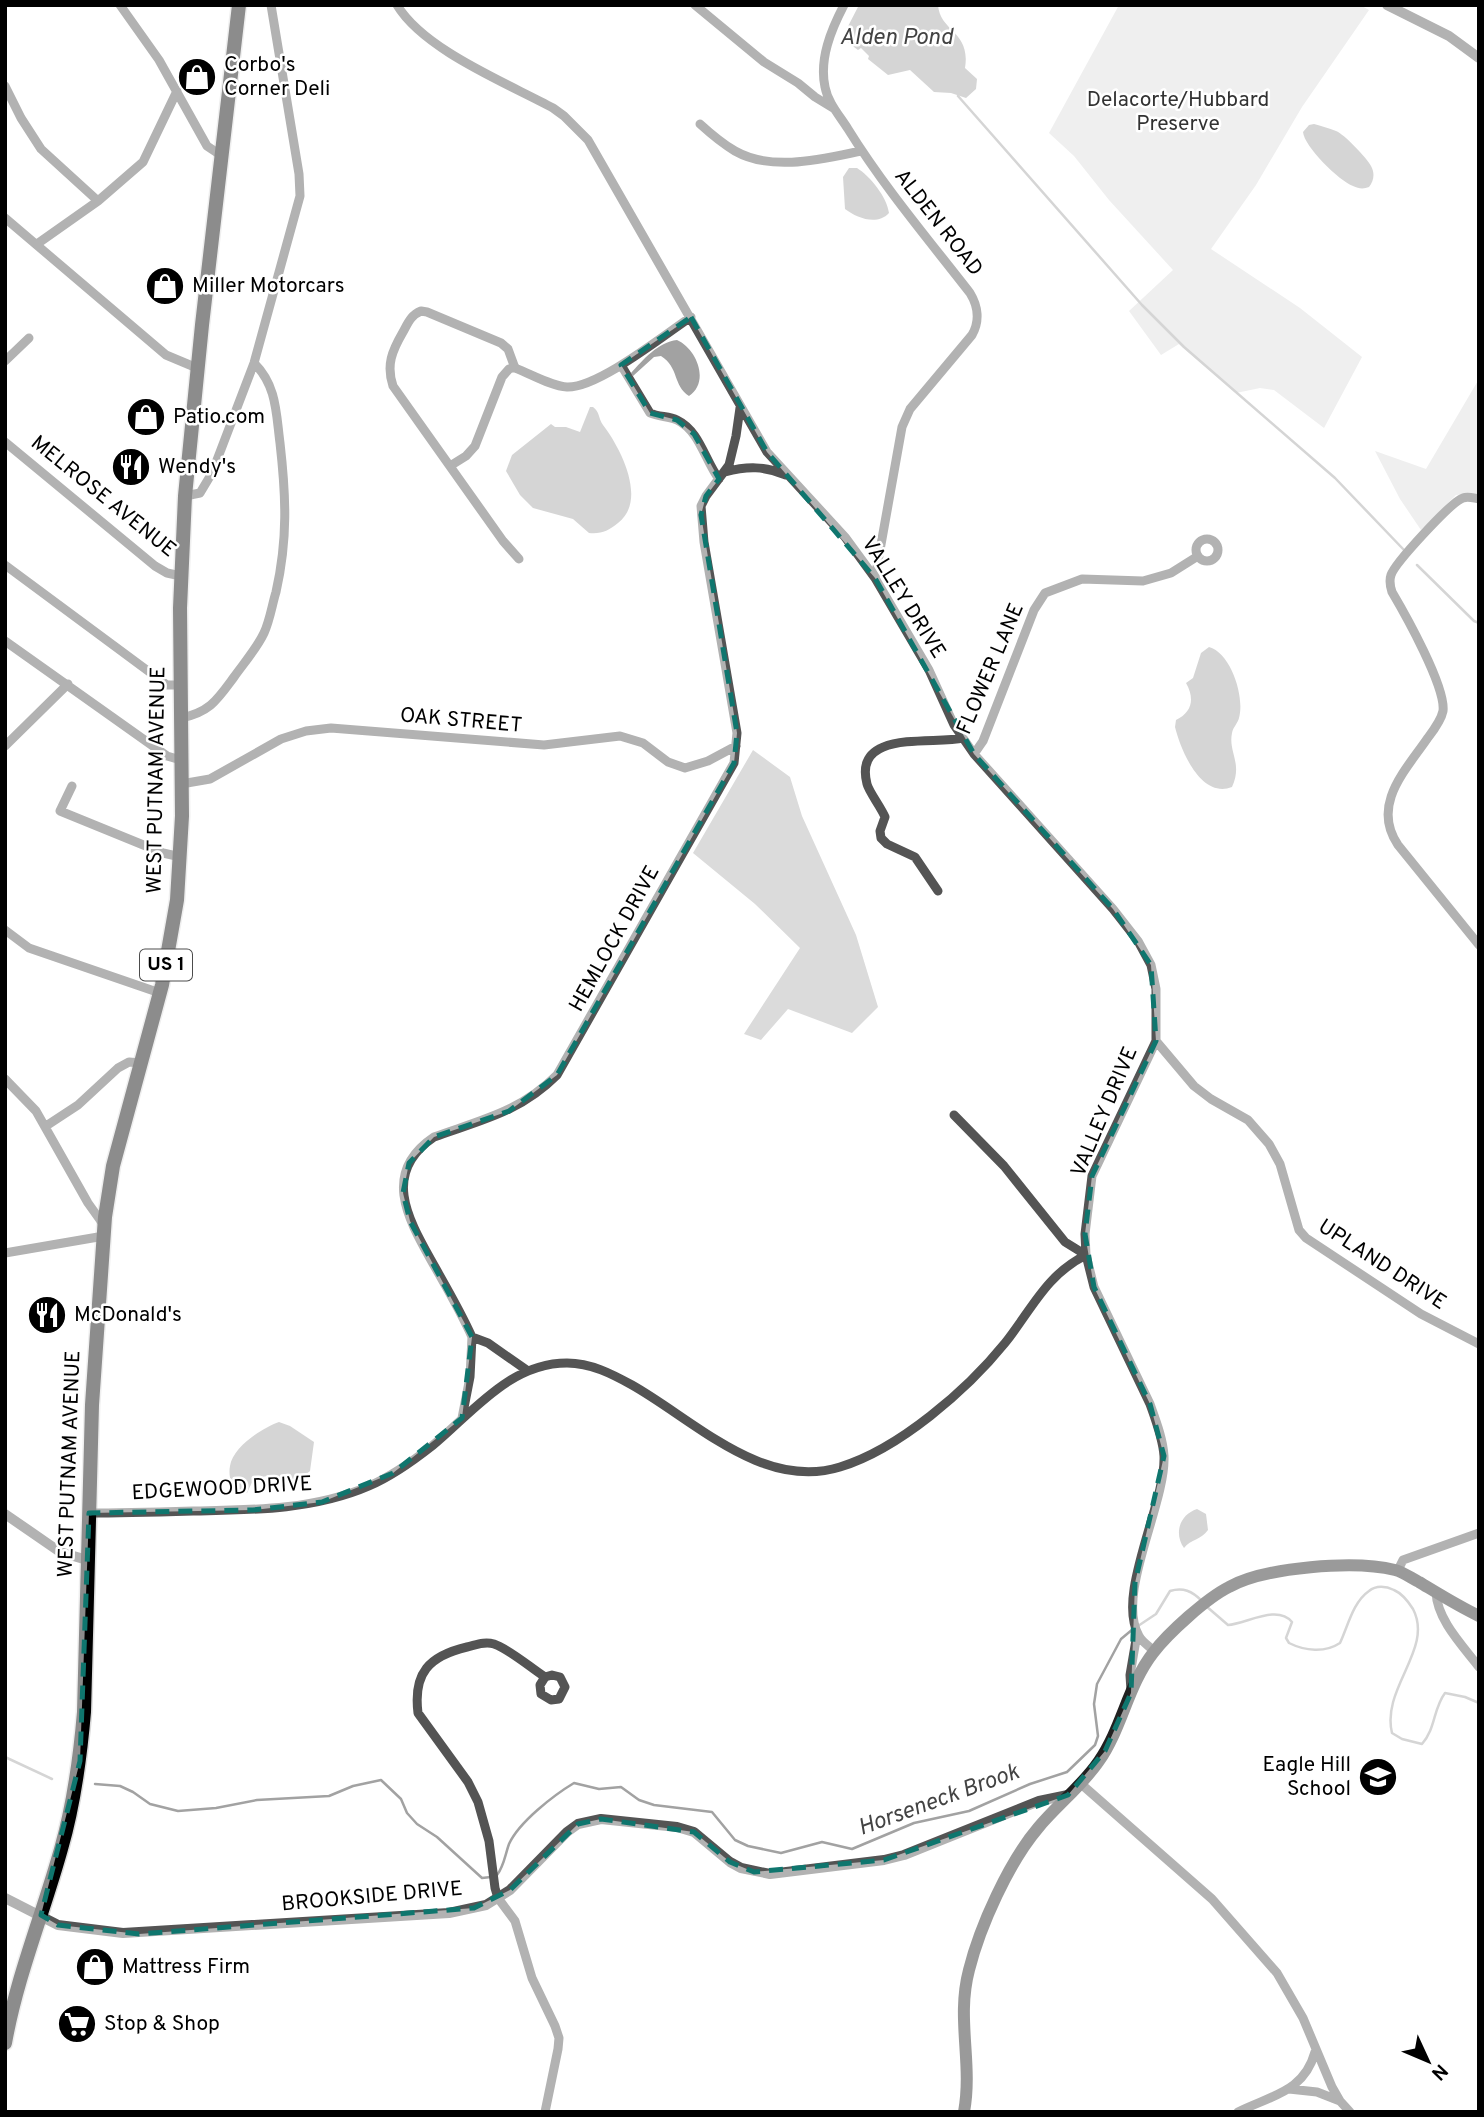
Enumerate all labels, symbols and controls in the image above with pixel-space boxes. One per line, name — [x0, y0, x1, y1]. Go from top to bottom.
water label: Alden Pond — [839, 24, 954, 53]
place label: Corbo's Corner Deli — [224, 52, 330, 103]
shop icon: Corbo's Corner Deli — [176, 56, 218, 98]
park label: Delacorte/Hubbard Preserve — [1087, 87, 1269, 138]
street label: ALDEN ROAD — [888, 164, 988, 282]
shop icon: Miller Motorcars — [144, 265, 186, 307]
place label: Miller Motorcars — [192, 273, 345, 300]
shop icon: Patio.com — [125, 396, 167, 438]
place label: Patio.com — [173, 404, 265, 431]
street label: MELROSE AVENUE — [25, 430, 181, 564]
restaurant icon: Wendy's — [110, 446, 152, 488]
place label: Wendy's — [158, 454, 236, 481]
street label: VALLEY DRIVE — [855, 532, 951, 664]
street label: FLOWER LANE — [951, 599, 1031, 739]
street label: WEST PUTNAM AVENUE — [142, 666, 172, 894]
street label: OAK STREET — [399, 702, 523, 740]
street label: HEMLOCK DRIVE — [564, 861, 666, 1017]
road number: US 1 — [140, 950, 192, 981]
street label: VALLEY DRIVE — [1065, 1043, 1145, 1181]
street label: UPLAND DRIVE — [1313, 1213, 1451, 1317]
restaurant icon: McDonald's — [26, 1294, 68, 1336]
place label: McDonald's — [74, 1302, 182, 1329]
street label: WEST PUTNAM AVENUE — [53, 1350, 87, 1578]
street label: EDGEWOOD DRIVE — [131, 1471, 313, 1507]
place label: Eagle Hill School — [1263, 1752, 1351, 1803]
school or university icon: Eagle Hill School — [1357, 1756, 1399, 1798]
water label: Horseneck Brook — [854, 1758, 1024, 1844]
street label: BROOKSIDE DRIVE — [280, 1876, 464, 1918]
shop icon: Mattress Firm — [74, 1946, 116, 1988]
place label: Mattress Firm — [122, 1954, 250, 1981]
supermarket icon: Stop & Shop — [56, 2003, 98, 2045]
place label: Stop & Shop — [104, 2011, 220, 2038]
north arrow — [1393, 2026, 1463, 2096]
text: N — [1425, 2058, 1452, 2085]

